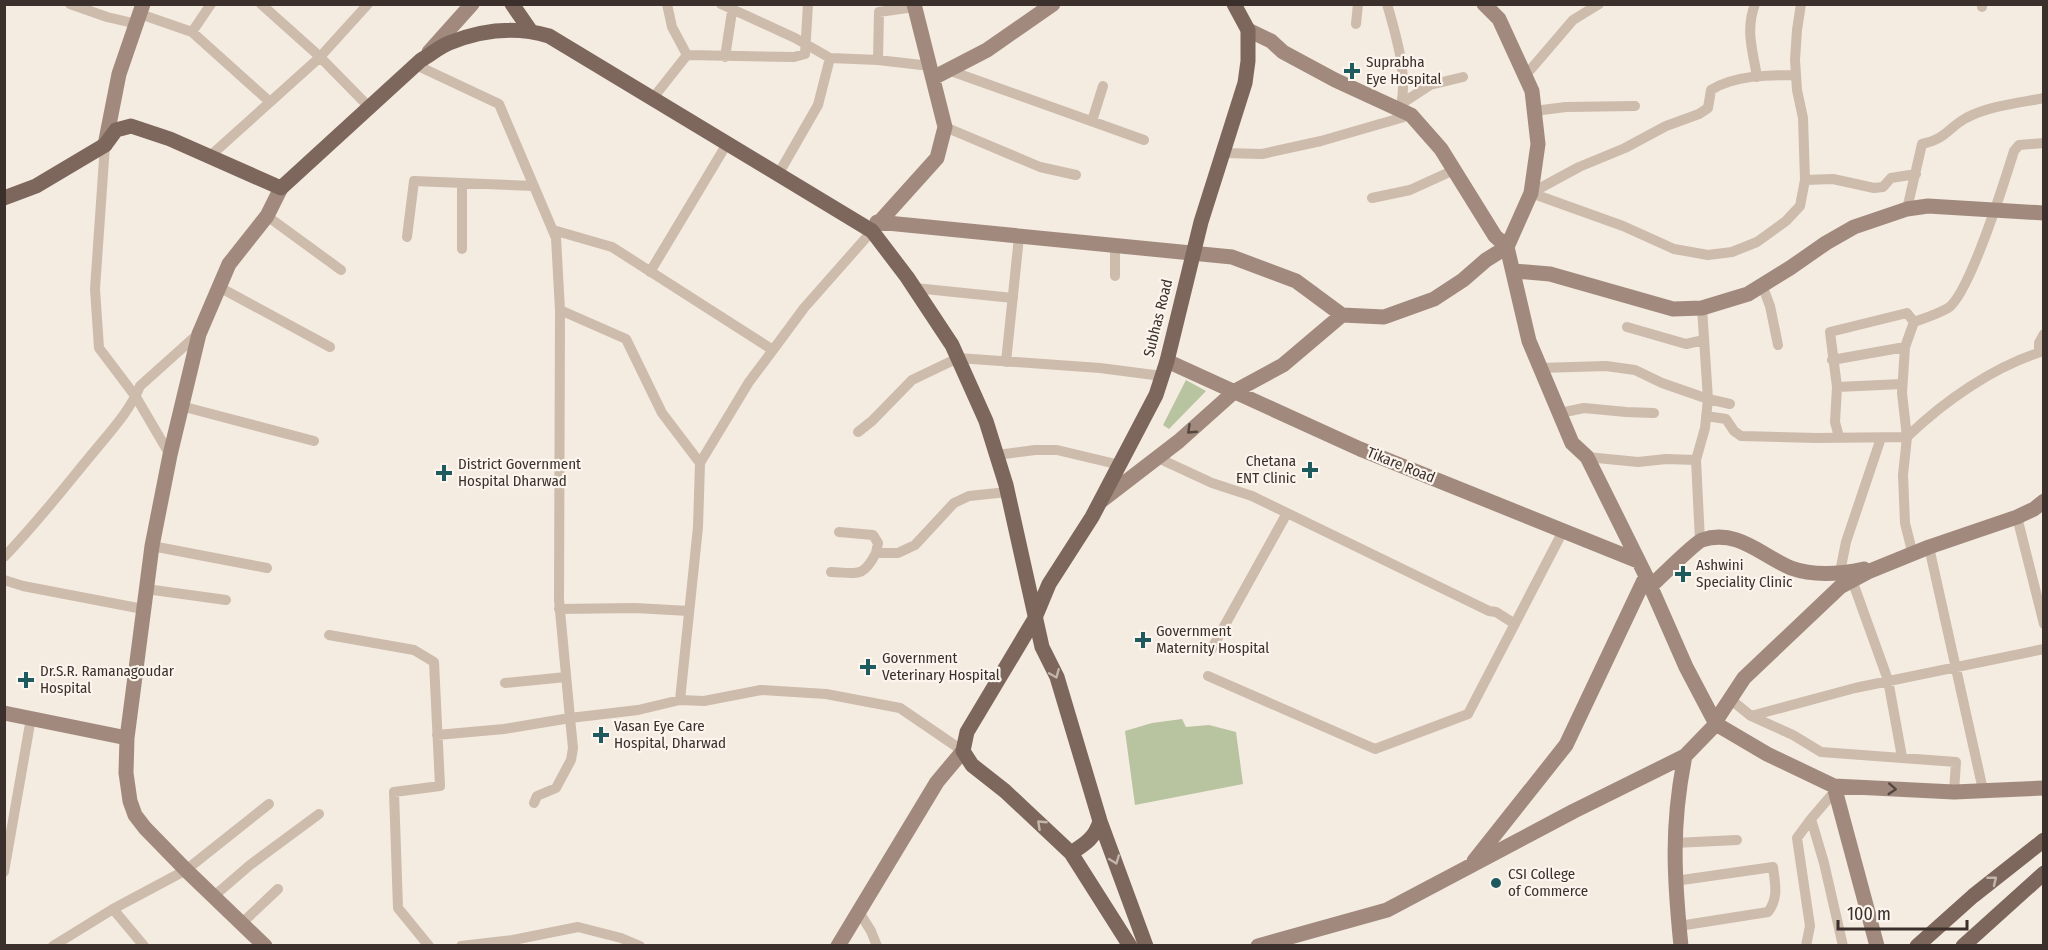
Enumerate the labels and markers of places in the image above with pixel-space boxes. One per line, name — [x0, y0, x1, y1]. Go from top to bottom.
place label: Suprabha Eye Hospital — [1366, 53, 1441, 88]
marker: Suprabha Eye Hospital — [1343, 62, 1361, 80]
place label: Chetana ENT Clinic — [1236, 452, 1297, 487]
place label: District Government Hospital Dharwad — [458, 455, 581, 490]
marker: Chetana ENT Clinic — [1301, 461, 1319, 479]
marker: District Government Hospital Dharwad — [435, 464, 453, 482]
place label: Ashwini Speciality Clinic — [1696, 556, 1793, 591]
marker: Ashwini Speciality Clinic — [1674, 565, 1692, 583]
place label: Government Maternity Hospital — [1156, 622, 1269, 657]
marker: Government Maternity Hospital — [1134, 631, 1152, 649]
place label: Government Veterinary Hospital — [882, 649, 1000, 684]
marker: Government Veterinary Hospital — [859, 658, 877, 676]
place label: Dr.S.R. Ramanagoudar Hospital — [40, 662, 175, 697]
marker: Dr.S.R. Ramanagoudar Hospital — [17, 671, 35, 689]
place label: Vasan Eye Care Hospital, Dharwad — [614, 717, 726, 752]
marker: Vasan Eye Care Hospital, Dharwad — [592, 726, 610, 744]
place label: CSI College of Commerce — [1508, 865, 1588, 900]
marker: CSI College of Commerce — [1489, 876, 1503, 890]

